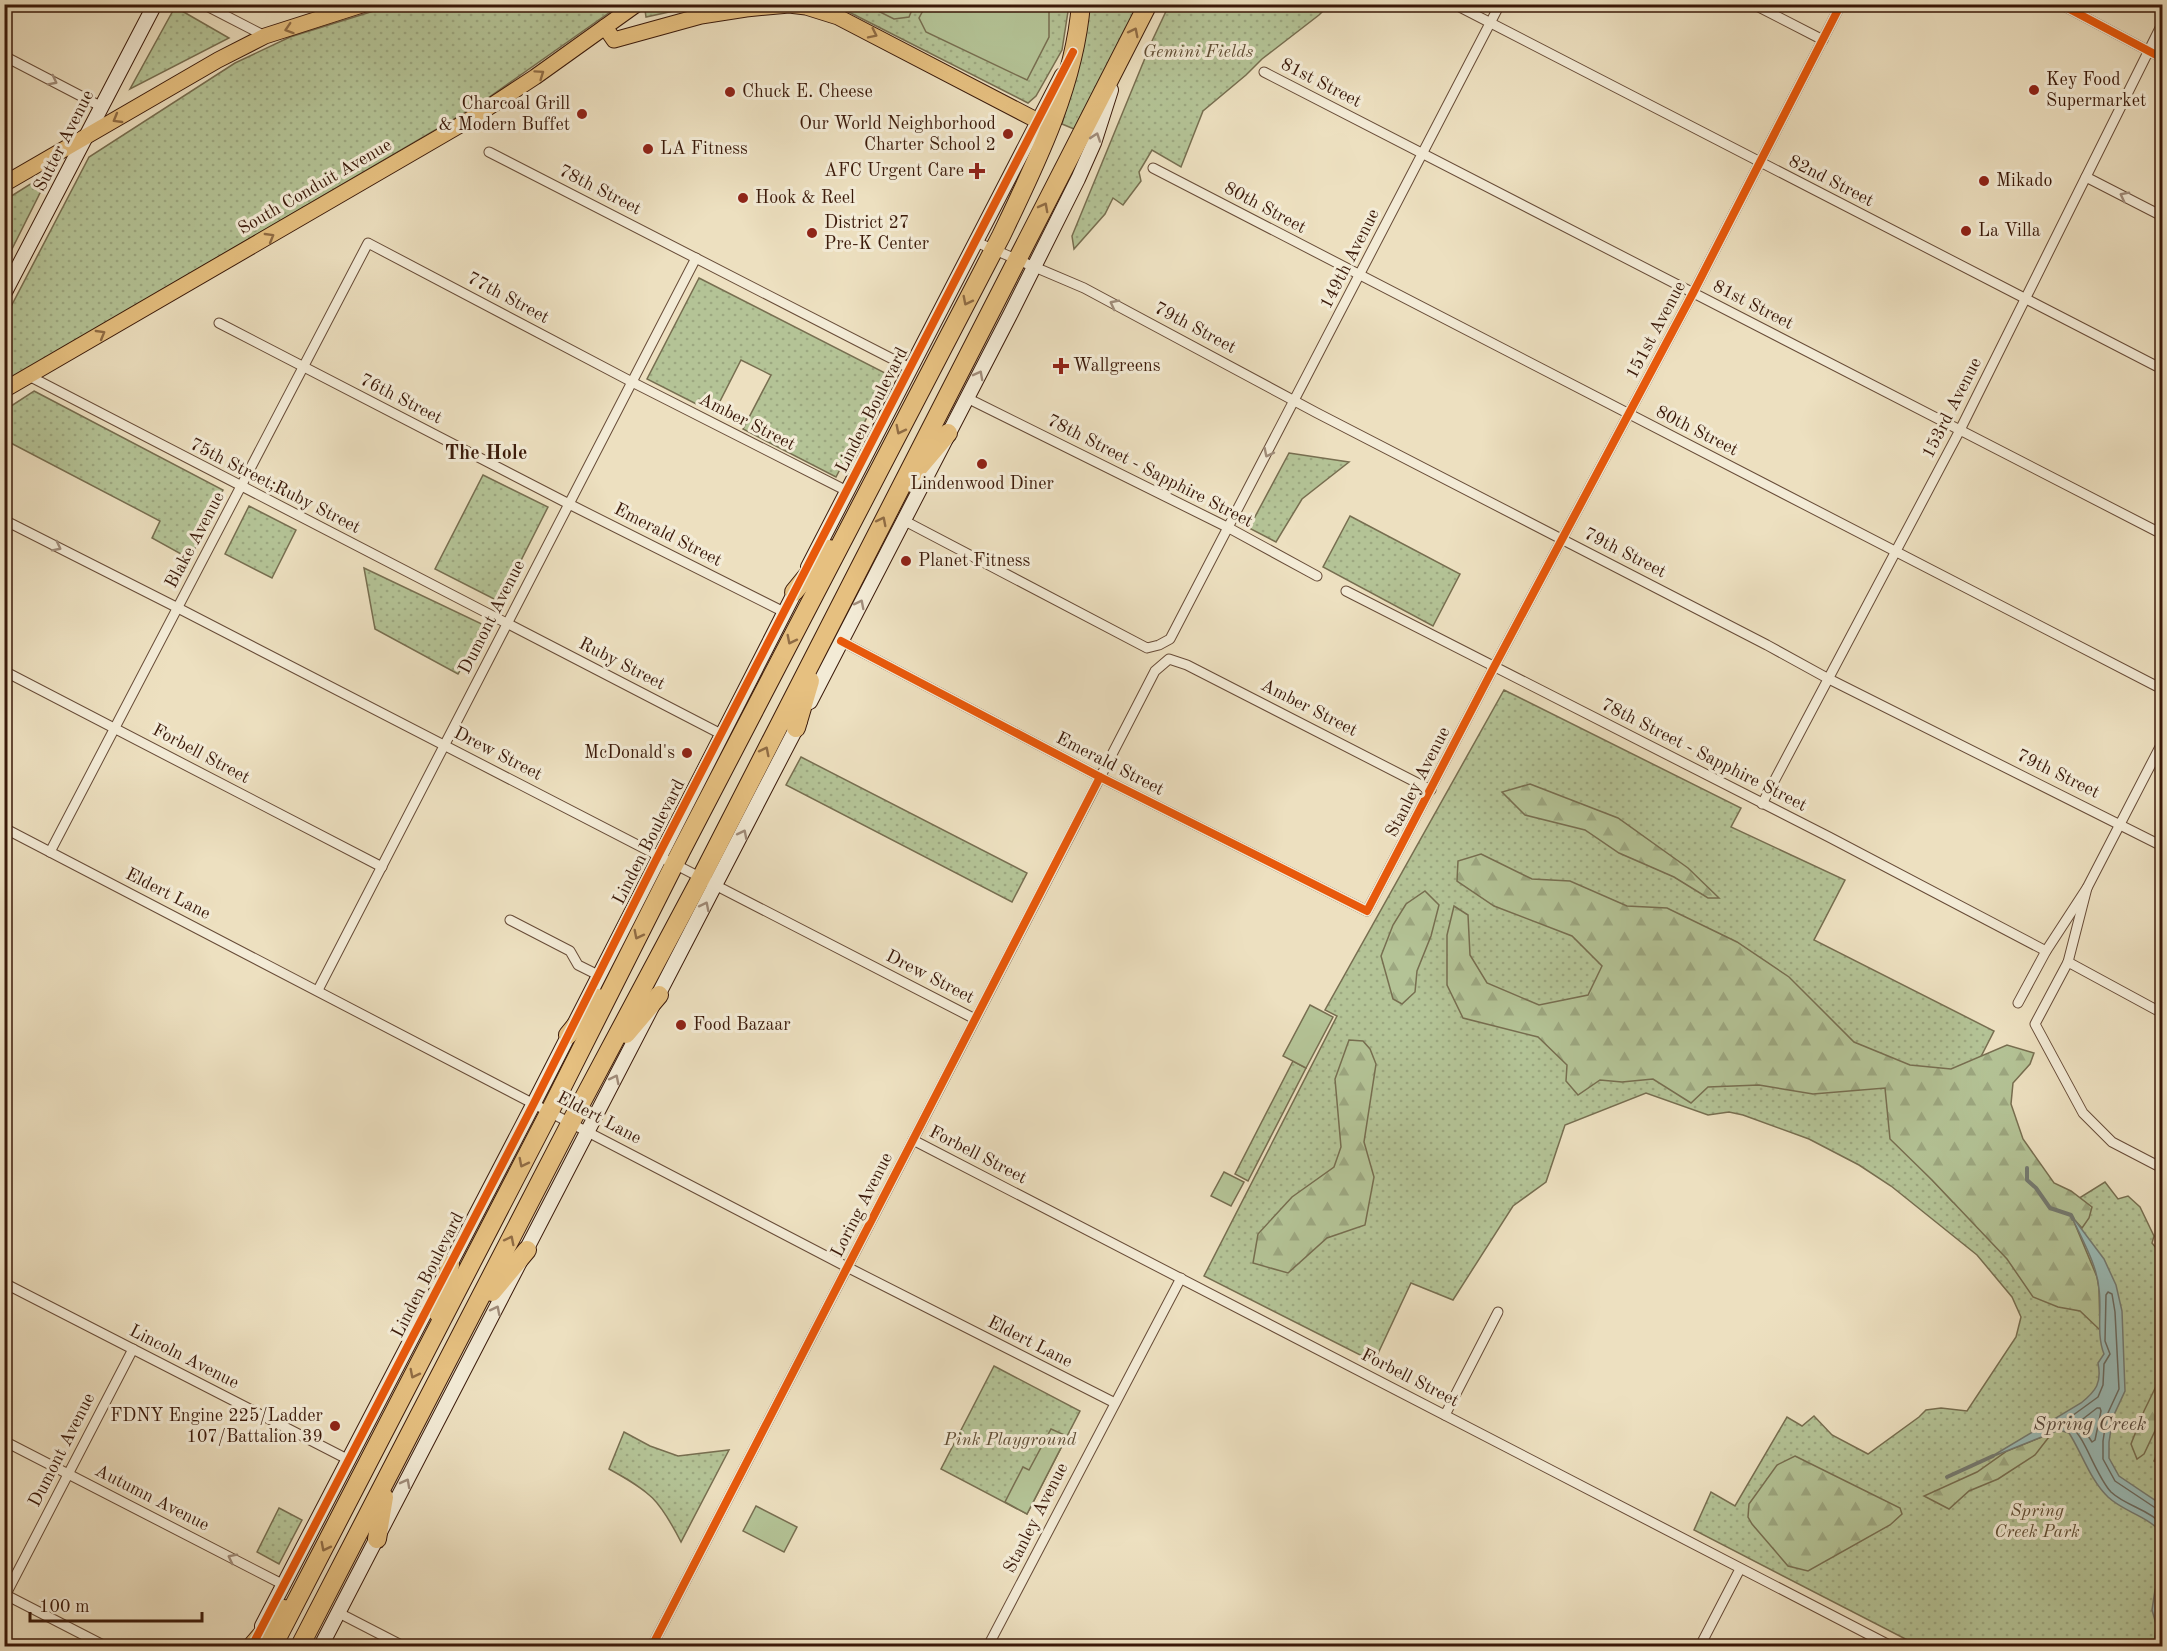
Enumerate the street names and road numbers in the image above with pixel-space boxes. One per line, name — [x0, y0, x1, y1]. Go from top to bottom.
street label: 81st Street — [1278, 55, 1364, 111]
street label: Sutter Avenue — [31, 87, 97, 195]
street label: South Conduit Avenue — [235, 136, 395, 238]
street label: 82nd Street — [1786, 152, 1876, 210]
street label: 78th Street — [556, 162, 644, 218]
street label: 80th Street — [1221, 179, 1309, 237]
street label: 149th Avenue — [1317, 206, 1383, 312]
street label: 77th Street — [464, 269, 552, 327]
street label: 81st Street — [1710, 277, 1796, 333]
street label: 151st Avenue — [1623, 278, 1689, 382]
street label: 79th Street — [1151, 299, 1239, 357]
street label: Linden Boulevard — [833, 345, 911, 475]
street label: 153rd Avenue — [1919, 355, 1985, 461]
street label: 76th Street — [357, 371, 445, 427]
street label: Amber Street — [696, 390, 798, 454]
street label: 80th Street — [1653, 403, 1741, 459]
street label: 78th Street - Sapphire Street — [1044, 411, 1256, 531]
street label: 75th Street;Ruby Street — [187, 435, 363, 537]
street label: Blake Avenue — [162, 489, 228, 591]
street label: Emerald Street — [611, 500, 725, 570]
street label: 79th Street — [1581, 525, 1669, 581]
street label: Dumont Avenue — [456, 557, 528, 677]
street label: Ruby Street — [576, 635, 668, 693]
street label: Amber Street — [1258, 676, 1360, 740]
street label: 78th Street - Sapphire Street — [1598, 695, 1810, 815]
street label: Forbell Street — [149, 721, 253, 787]
street label: Drew Street — [451, 724, 545, 784]
street label: Stanley Avenue — [1383, 724, 1453, 840]
street label: Emerald Street — [1053, 729, 1167, 799]
street label: 79th Street — [2014, 746, 2102, 802]
street label: Linden Boulevard — [610, 777, 688, 907]
street label: Eldert Lane — [123, 865, 213, 923]
street label: Drew Street — [883, 947, 977, 1007]
street label: Eldert Lane — [554, 1088, 644, 1148]
street label: Forbell Street — [926, 1123, 1030, 1187]
street label: Loring Avenue — [828, 1150, 896, 1260]
street label: Linden Boulevard — [389, 1210, 467, 1340]
street label: Eldert Lane — [985, 1313, 1075, 1371]
street label: Lincoln Avenue — [126, 1322, 242, 1392]
street label: Forbell Street — [1358, 1346, 1462, 1410]
street label: Dumont Avenue — [26, 1390, 98, 1510]
street label: Stanley Avenue — [1001, 1460, 1071, 1576]
street label: Autumn Avenue — [92, 1461, 212, 1535]

